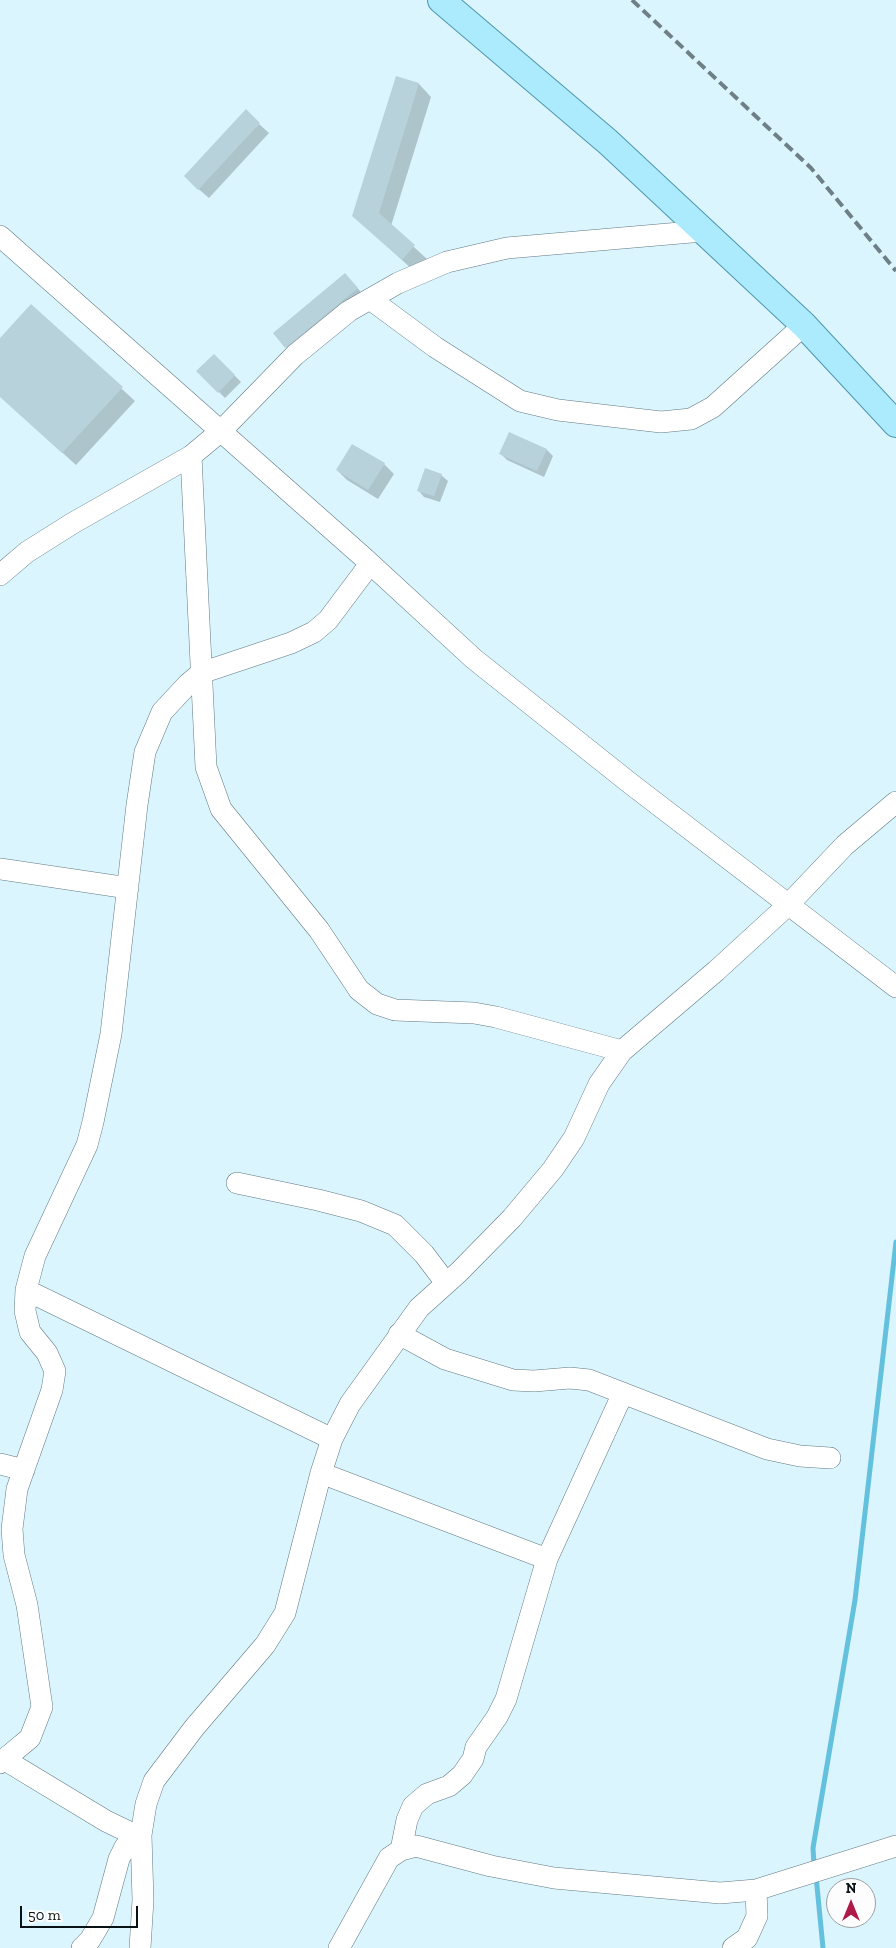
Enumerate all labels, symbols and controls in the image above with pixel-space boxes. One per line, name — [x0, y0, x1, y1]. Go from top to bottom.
north arrow — [826, 1878, 876, 1928]
text: N — [846, 1880, 856, 1897]
scale bar — [22, 1896, 140, 1928]
text: 50 m — [28, 1906, 61, 1924]

